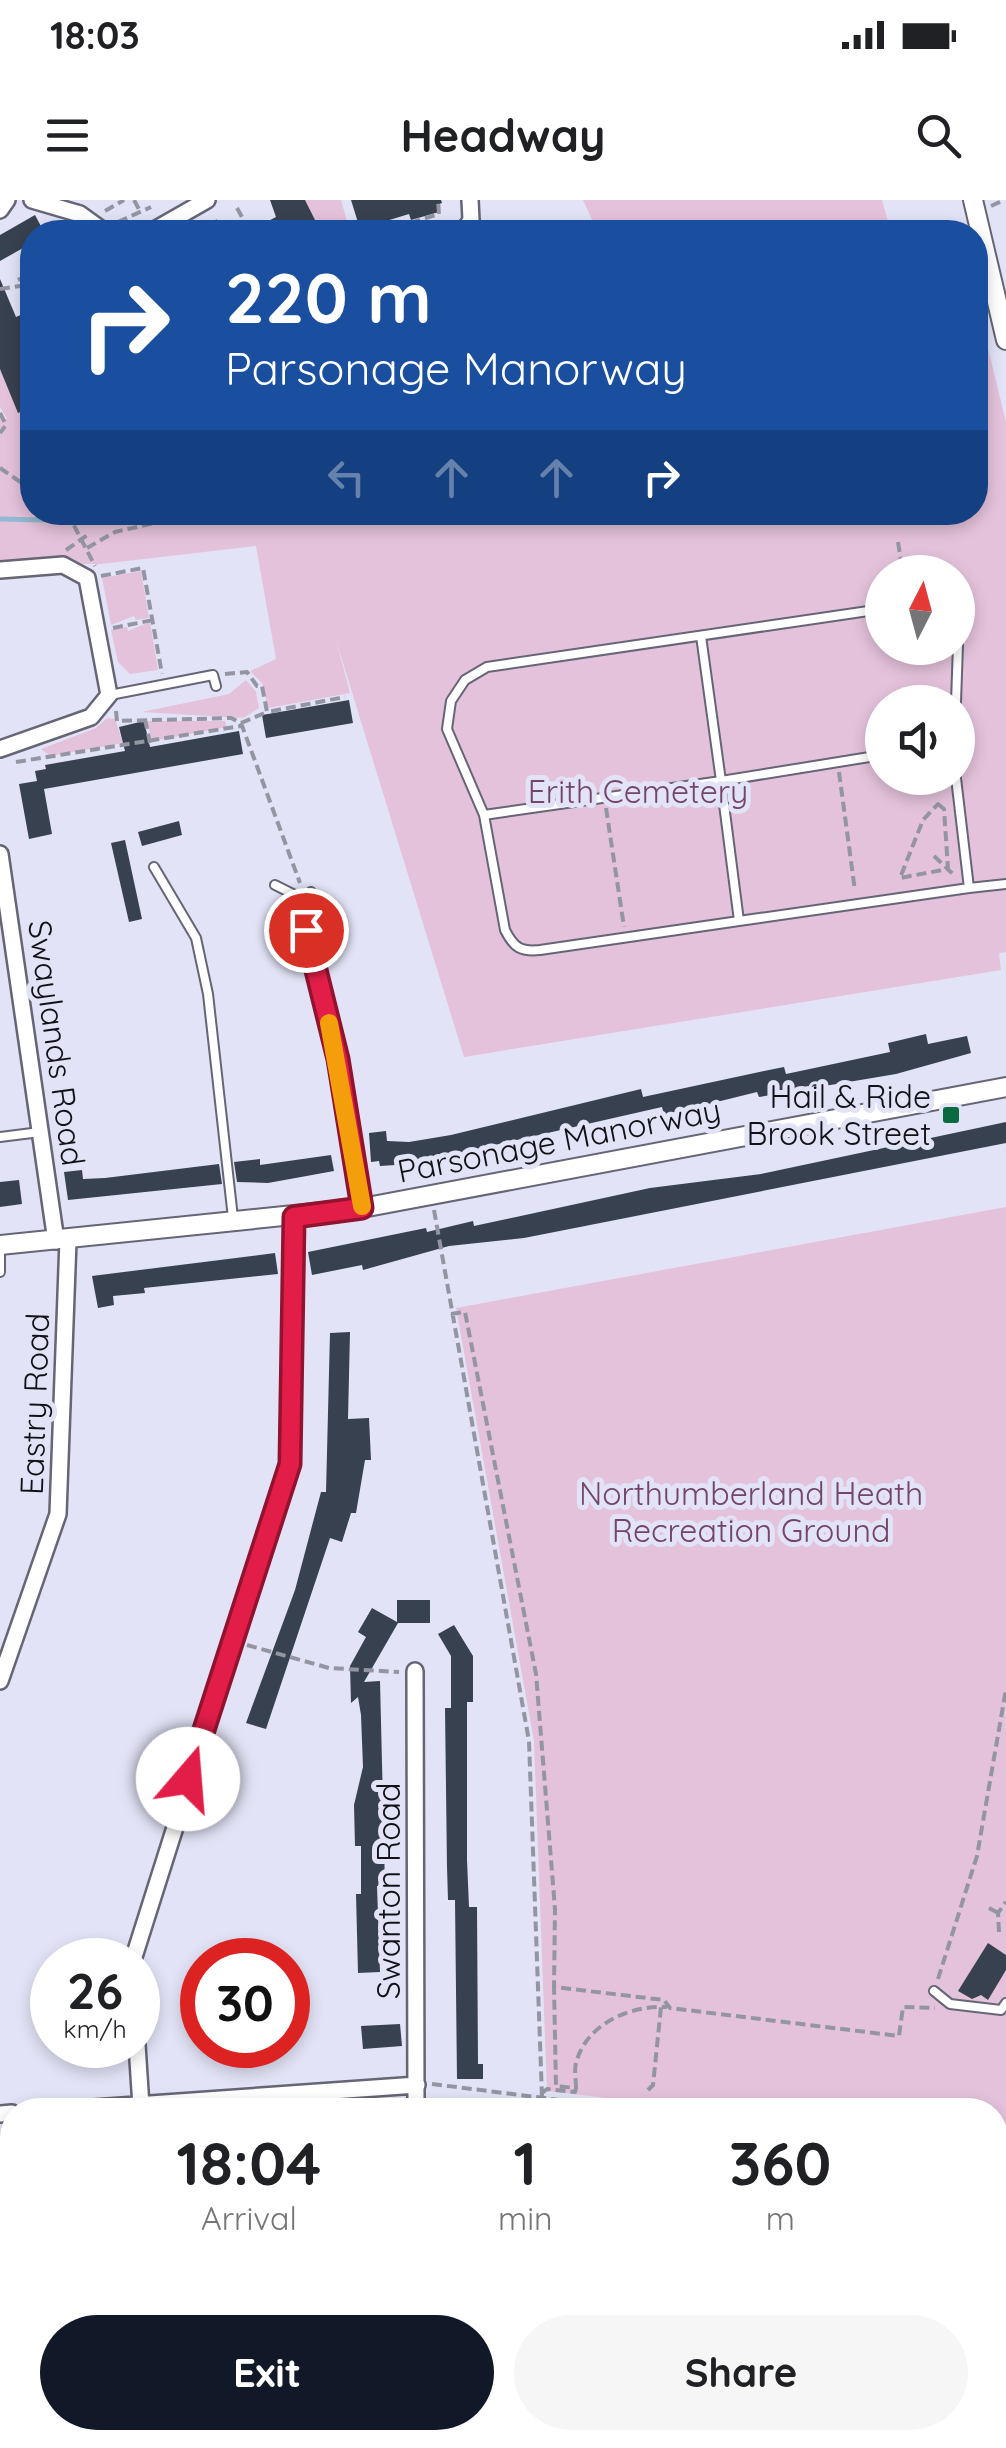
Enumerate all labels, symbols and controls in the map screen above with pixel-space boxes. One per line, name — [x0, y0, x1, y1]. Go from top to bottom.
text: 18:03 — [50, 11, 140, 59]
text: Headway — [400, 107, 606, 163]
icon: menu — [40, 108, 95, 163]
icon: search — [911, 108, 966, 163]
text: 220 m — [225, 253, 432, 341]
icon: right — [60, 260, 190, 390]
text: Parsonage Manorway — [225, 340, 687, 396]
icon: left — [319, 450, 374, 505]
icon: ahead — [424, 450, 479, 505]
icon: ahead — [529, 450, 584, 505]
icon: right — [634, 450, 689, 505]
north arrow — [865, 555, 975, 665]
map controls — [865, 555, 975, 795]
button: sound — [865, 685, 975, 795]
park label: Erith Cemetery — [528, 771, 748, 811]
pin — [264, 888, 349, 973]
icon: arrive — [279, 903, 334, 958]
street label: Swaylands Road — [20, 918, 94, 1168]
place label: Hail & Ride Brook Street — [747, 1076, 931, 1153]
street label: Parsonage Manorway — [394, 1089, 724, 1191]
marker: Hail & Ride Brook Street — [940, 1104, 962, 1126]
street label: Eastry Road — [11, 1312, 57, 1496]
park label: Northumberland Heath Recreation Ground — [579, 1473, 923, 1550]
position arrow — [136, 1727, 240, 1831]
street label: Swanton Road — [368, 1783, 408, 1999]
speed limit sign: 30 — [180, 1938, 310, 2068]
text: 26 — [67, 1959, 123, 2022]
text: km/h — [63, 2013, 127, 2044]
text: 18:04 — [177, 2125, 321, 2200]
text: 1 — [514, 2125, 537, 2200]
text: 360 — [729, 2125, 831, 2200]
text: Arrival — [201, 2198, 297, 2238]
text: min — [498, 2198, 552, 2238]
text: m — [766, 2198, 795, 2238]
button: Exit — [40, 2315, 494, 2430]
button: Share — [514, 2315, 968, 2430]

